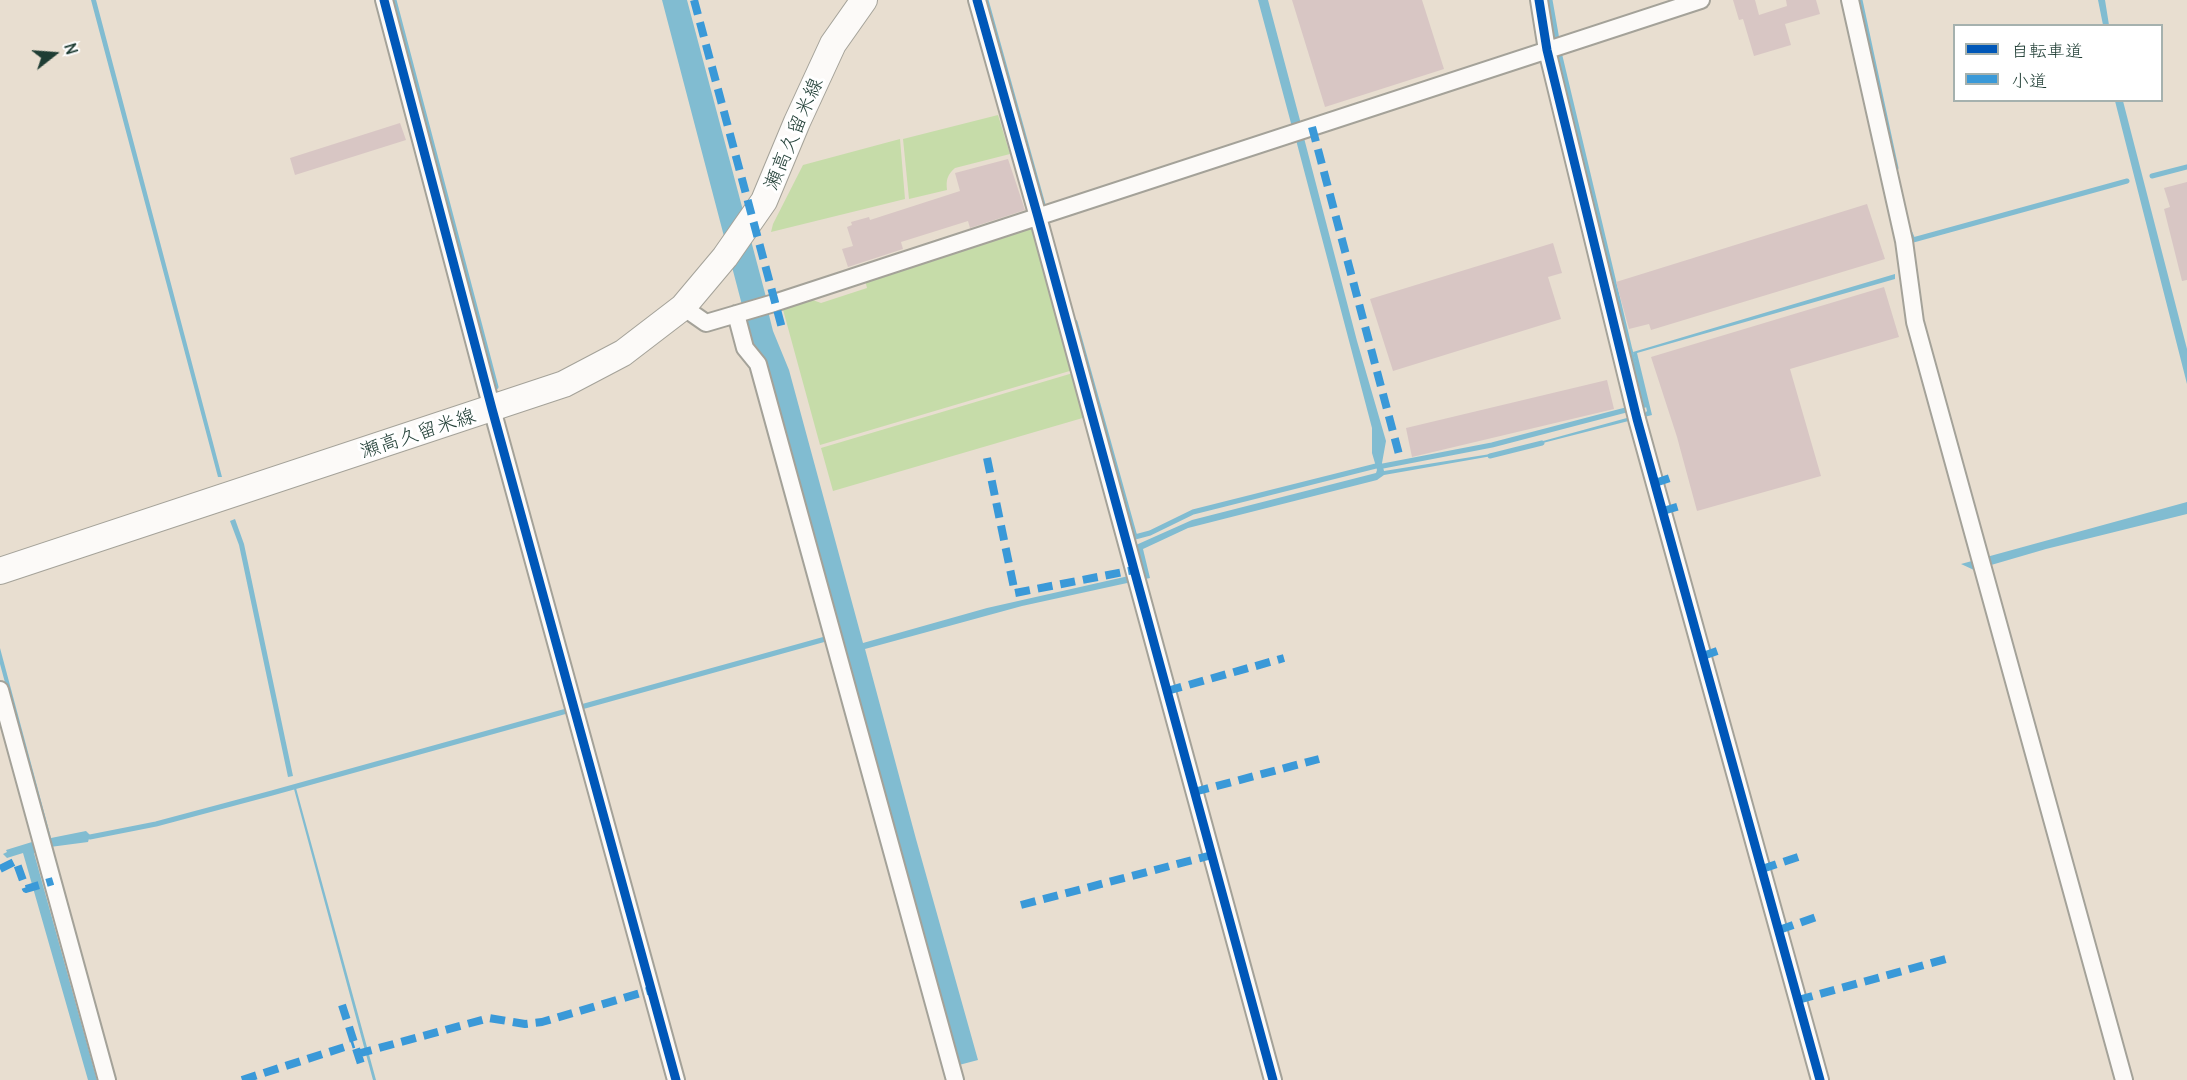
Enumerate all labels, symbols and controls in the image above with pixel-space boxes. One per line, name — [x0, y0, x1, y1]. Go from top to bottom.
north arrow — [24, 24, 84, 84]
legend — [1953, 24, 2163, 102]
text: 自転車道 — [2011, 39, 2083, 62]
text: N — [60, 41, 82, 57]
text: 小道 — [2011, 69, 2047, 92]
street label: 瀬高久留米線 — [760, 74, 828, 194]
street label: 瀬高久留米線 — [357, 404, 479, 464]

